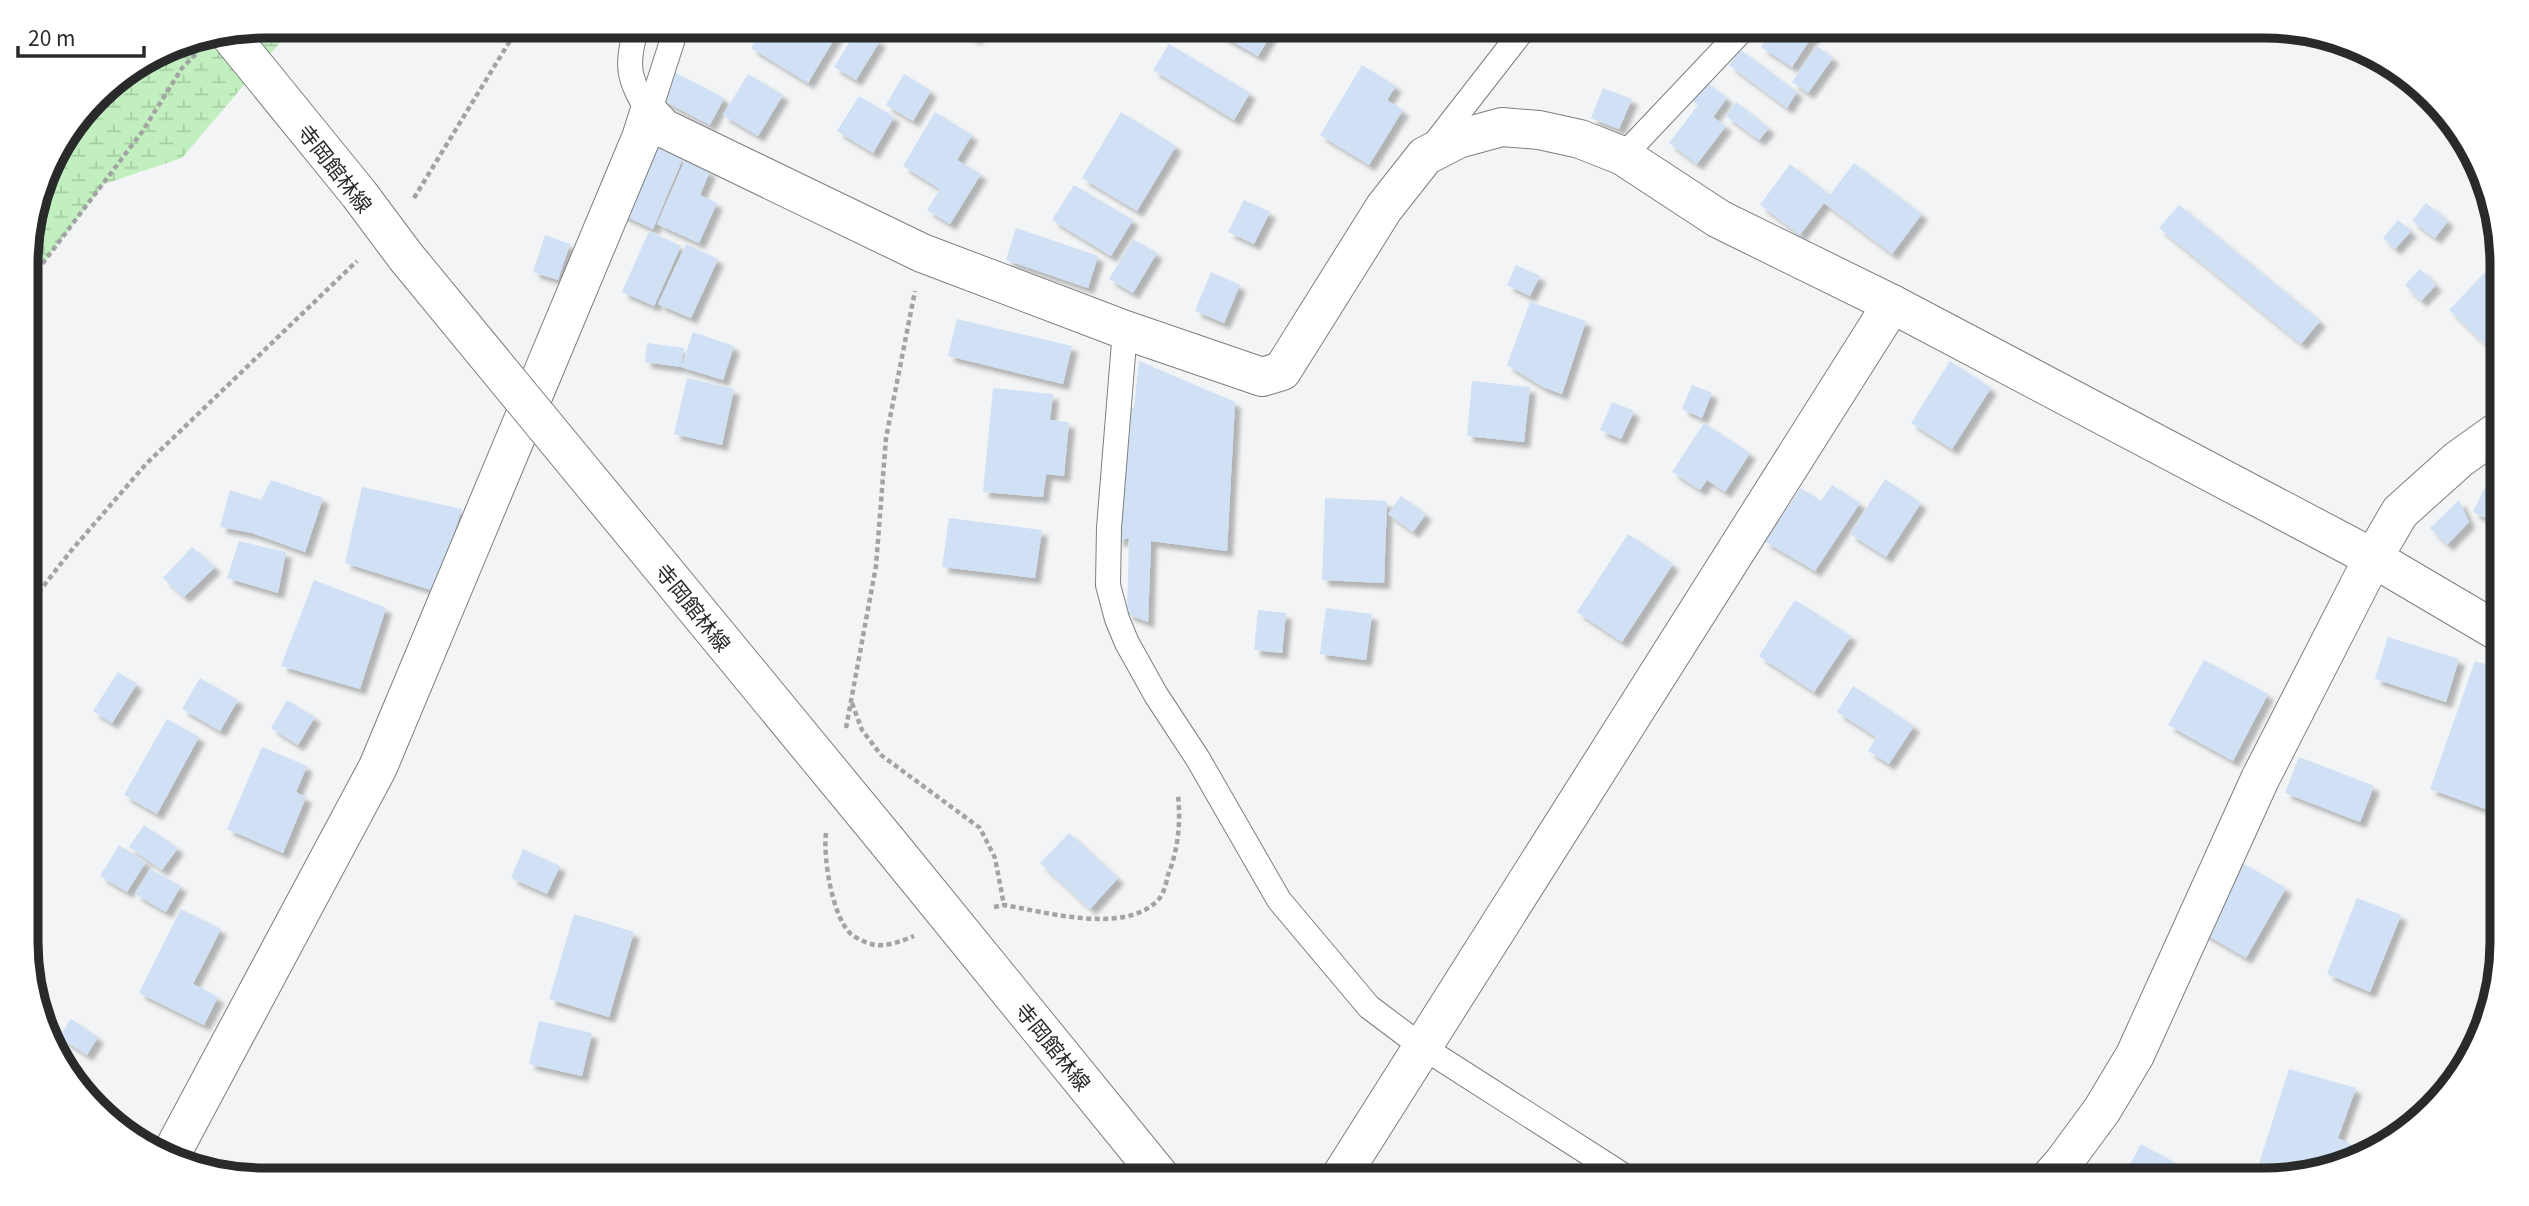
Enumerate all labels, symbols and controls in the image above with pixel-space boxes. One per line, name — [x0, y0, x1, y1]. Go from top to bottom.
scale bar — [18, 14, 144, 58]
text: 20 m — [28, 22, 75, 52]
street label: 寺岡館林線 — [292, 117, 380, 219]
street label: 寺岡館林線 — [649, 557, 739, 657]
street label: 寺岡館林線 — [1009, 996, 1099, 1096]

